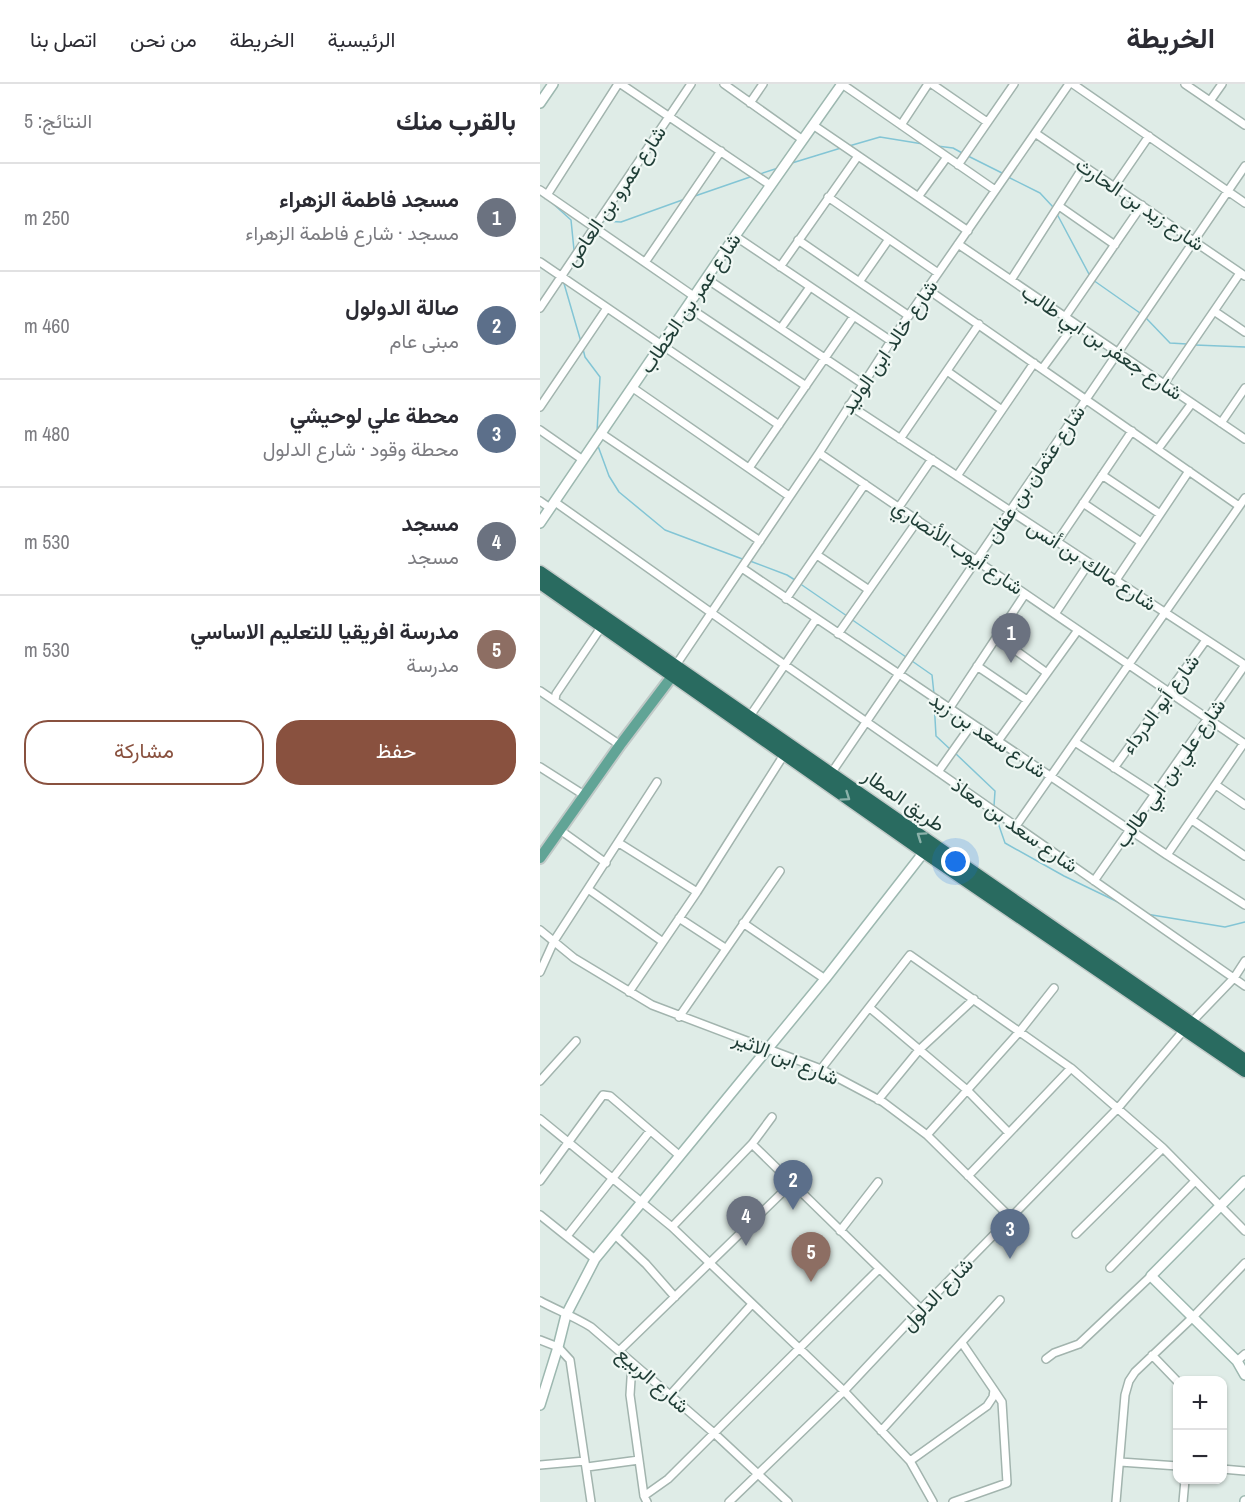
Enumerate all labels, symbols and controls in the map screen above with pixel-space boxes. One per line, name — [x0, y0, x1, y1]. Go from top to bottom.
text: الخريطة — [1126, 19, 1215, 57]
text: اتصل بنا — [30, 25, 97, 54]
text: من نحن — [130, 25, 197, 54]
text: الخريطة — [230, 25, 295, 54]
text: الرئيسية — [328, 25, 395, 54]
text: بالقرب منك — [396, 103, 516, 138]
text: النتائج: 5 — [24, 107, 92, 134]
street label: شارع عمرو بن العاص — [557, 120, 673, 272]
street label: شارع زيد بن الحارث — [1070, 150, 1210, 258]
text: مسجد فاطمة الزهراء — [279, 184, 459, 214]
text: 250 m — [24, 204, 70, 231]
text: 1 — [492, 204, 501, 231]
text: مسجد · شارع فاطمة الزهراء — [245, 219, 459, 246]
street label: شارع عمر بن الخطاب — [633, 227, 747, 379]
street label: شارع خالد ابن الوليد — [834, 274, 944, 420]
street label: شارع جعفر بن ابي طالب — [1014, 277, 1188, 409]
text: صالة الدولول — [345, 292, 459, 322]
text: 460 m — [24, 312, 70, 339]
text: 2 — [492, 312, 501, 339]
text: مبنى عام — [390, 327, 459, 354]
street label: شارع عثمان بن عفان — [978, 399, 1092, 549]
text: محطة علي لوحيشي — [290, 400, 459, 430]
text: 480 m — [24, 420, 70, 447]
text: 3 — [492, 420, 501, 447]
text: محطة وقود · شارع الدلول — [263, 435, 459, 462]
street label: شارع أيوب الأنصاري — [885, 493, 1029, 604]
text: مسجد — [402, 508, 459, 538]
street label: شارع مالك بن أنس — [1022, 513, 1162, 617]
text: 530 m — [24, 528, 70, 555]
text: 4 — [492, 528, 501, 555]
text: مسجد — [407, 543, 459, 570]
pin: 1 — [992, 614, 1030, 663]
text: مدرسة افريقيا للتعليم الاساسي — [190, 616, 459, 646]
text: 530 m — [24, 636, 70, 663]
text: 5 — [492, 636, 501, 663]
street label: شارع أبو الدرداء — [1114, 648, 1206, 760]
text: مدرسة — [406, 651, 459, 678]
street label: شارع سعد بن زيد — [924, 685, 1052, 785]
street label: شارع علي بن ابي طالب — [1108, 693, 1235, 855]
button: مشاركة — [24, 720, 264, 785]
button: حفظ — [276, 720, 516, 785]
street label: طريق المطار — [857, 761, 951, 838]
street label: شارع سعد بن معاذ — [946, 771, 1084, 879]
one-way arrow — [840, 790, 851, 801]
one-way arrow — [916, 832, 927, 843]
your location — [941, 847, 970, 876]
street label: شارع ابن الاثير — [728, 1024, 843, 1092]
pin: 2 — [774, 1160, 812, 1210]
pin: 4 — [726, 1196, 766, 1246]
pin: 3 — [990, 1210, 1030, 1259]
pin: 5 — [792, 1232, 830, 1282]
street label: شارع الدلول — [895, 1251, 979, 1337]
street label: شارع الربيع — [610, 1340, 696, 1420]
map controls — [1173, 1376, 1227, 1484]
button: + — [1173, 1376, 1227, 1430]
button: − — [1173, 1430, 1227, 1484]

